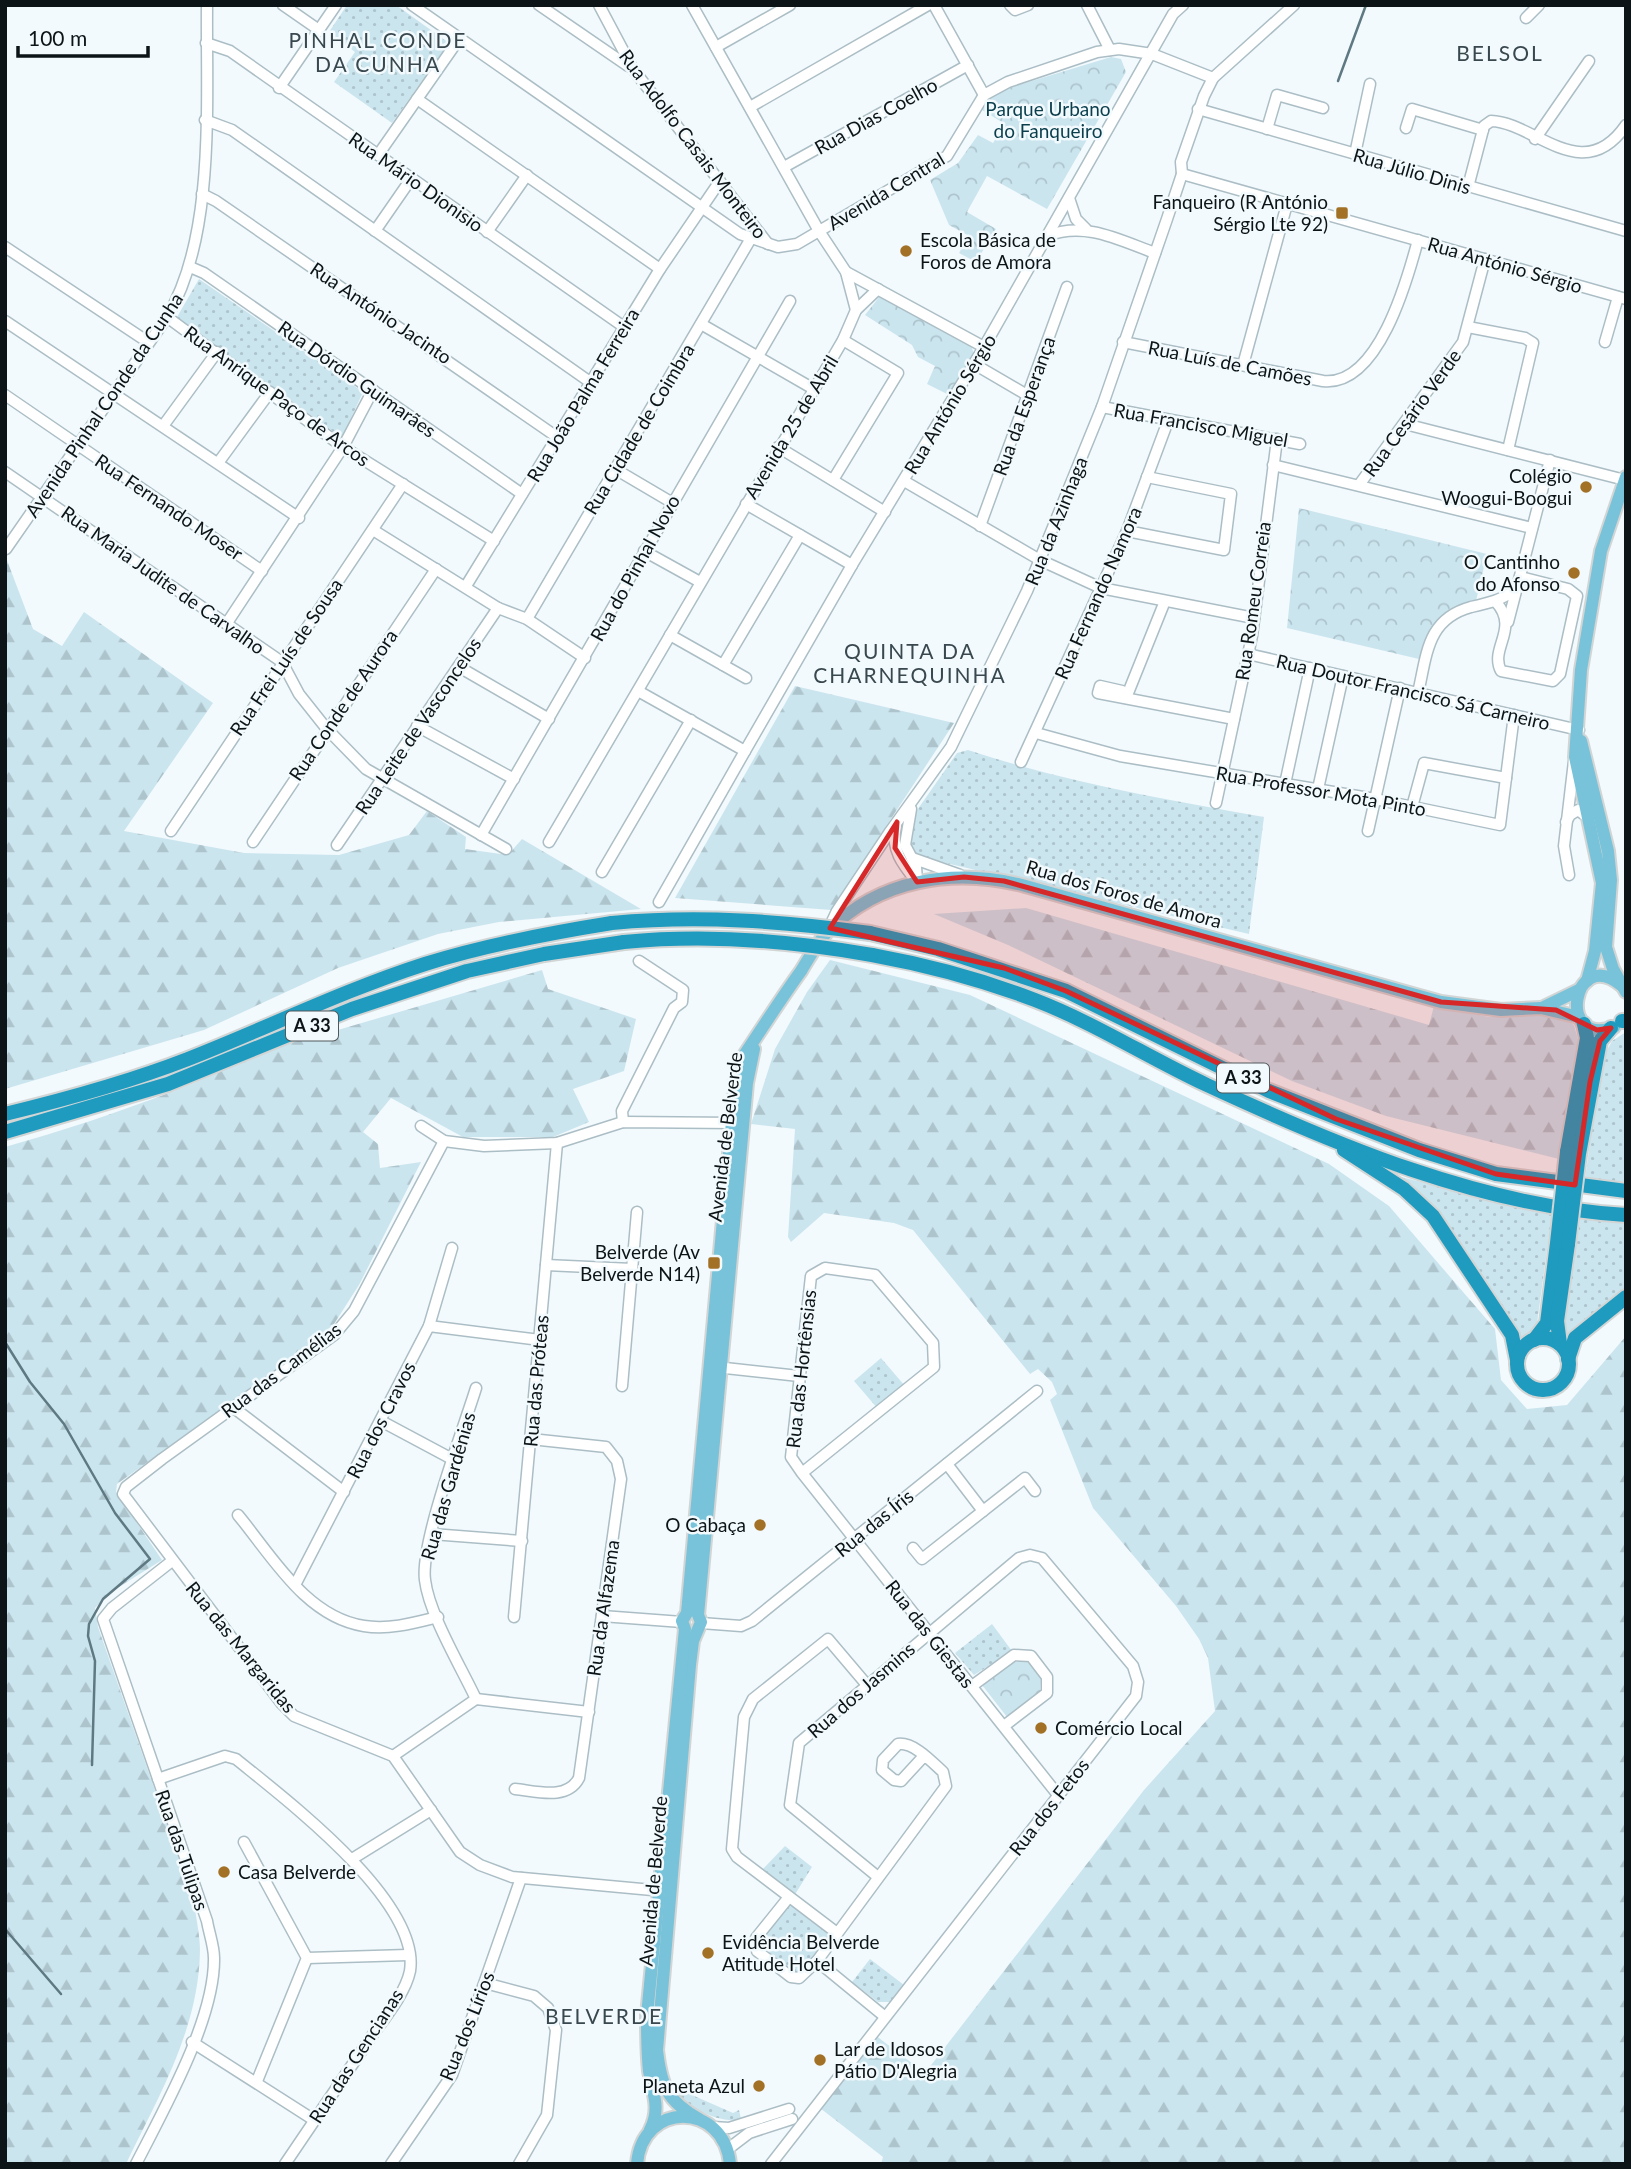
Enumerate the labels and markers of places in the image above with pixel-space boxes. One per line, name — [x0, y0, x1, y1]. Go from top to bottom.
place label: Fanqueiro (R António Sérgio Lte 92) — [1153, 190, 1328, 235]
marker: Fanqueiro (R António Sérgio Lte 92) — [1334, 205, 1350, 221]
place label: Escola Básica de Foros de Amora — [920, 228, 1056, 273]
marker: Escola Básica de Foros de Amora — [898, 243, 914, 259]
place label: Colégio Woogui-Boogui — [1441, 464, 1572, 509]
marker: Colégio Woogui-Boogui — [1578, 479, 1594, 495]
place label: O Cantinho do Afonso — [1464, 550, 1560, 595]
marker: O Cantinho do Afonso — [1566, 565, 1582, 581]
place label: Belverde (Av Belverde N14) — [580, 1240, 700, 1285]
marker: Belverde (Av Belverde N14) — [706, 1255, 722, 1271]
place label: O Cabaça — [665, 1513, 746, 1536]
marker: O Cabaça — [752, 1517, 768, 1533]
place label: Comércio Local — [1055, 1716, 1183, 1739]
marker: Comércio Local — [1033, 1720, 1049, 1736]
place label: Casa Belverde — [238, 1860, 356, 1883]
marker: Casa Belverde — [216, 1864, 232, 1880]
place label: Evidência Belverde Atitude Hotel — [722, 1930, 880, 1975]
marker: Evidência Belverde Atitude Hotel — [700, 1945, 716, 1961]
place label: Lar de Idosos Pátio D'Alegria — [834, 2037, 957, 2082]
marker: Lar de Idosos Pátio D'Alegria — [812, 2052, 828, 2068]
place label: Planeta Azul — [642, 2074, 745, 2097]
marker: Planeta Azul — [751, 2078, 767, 2094]

